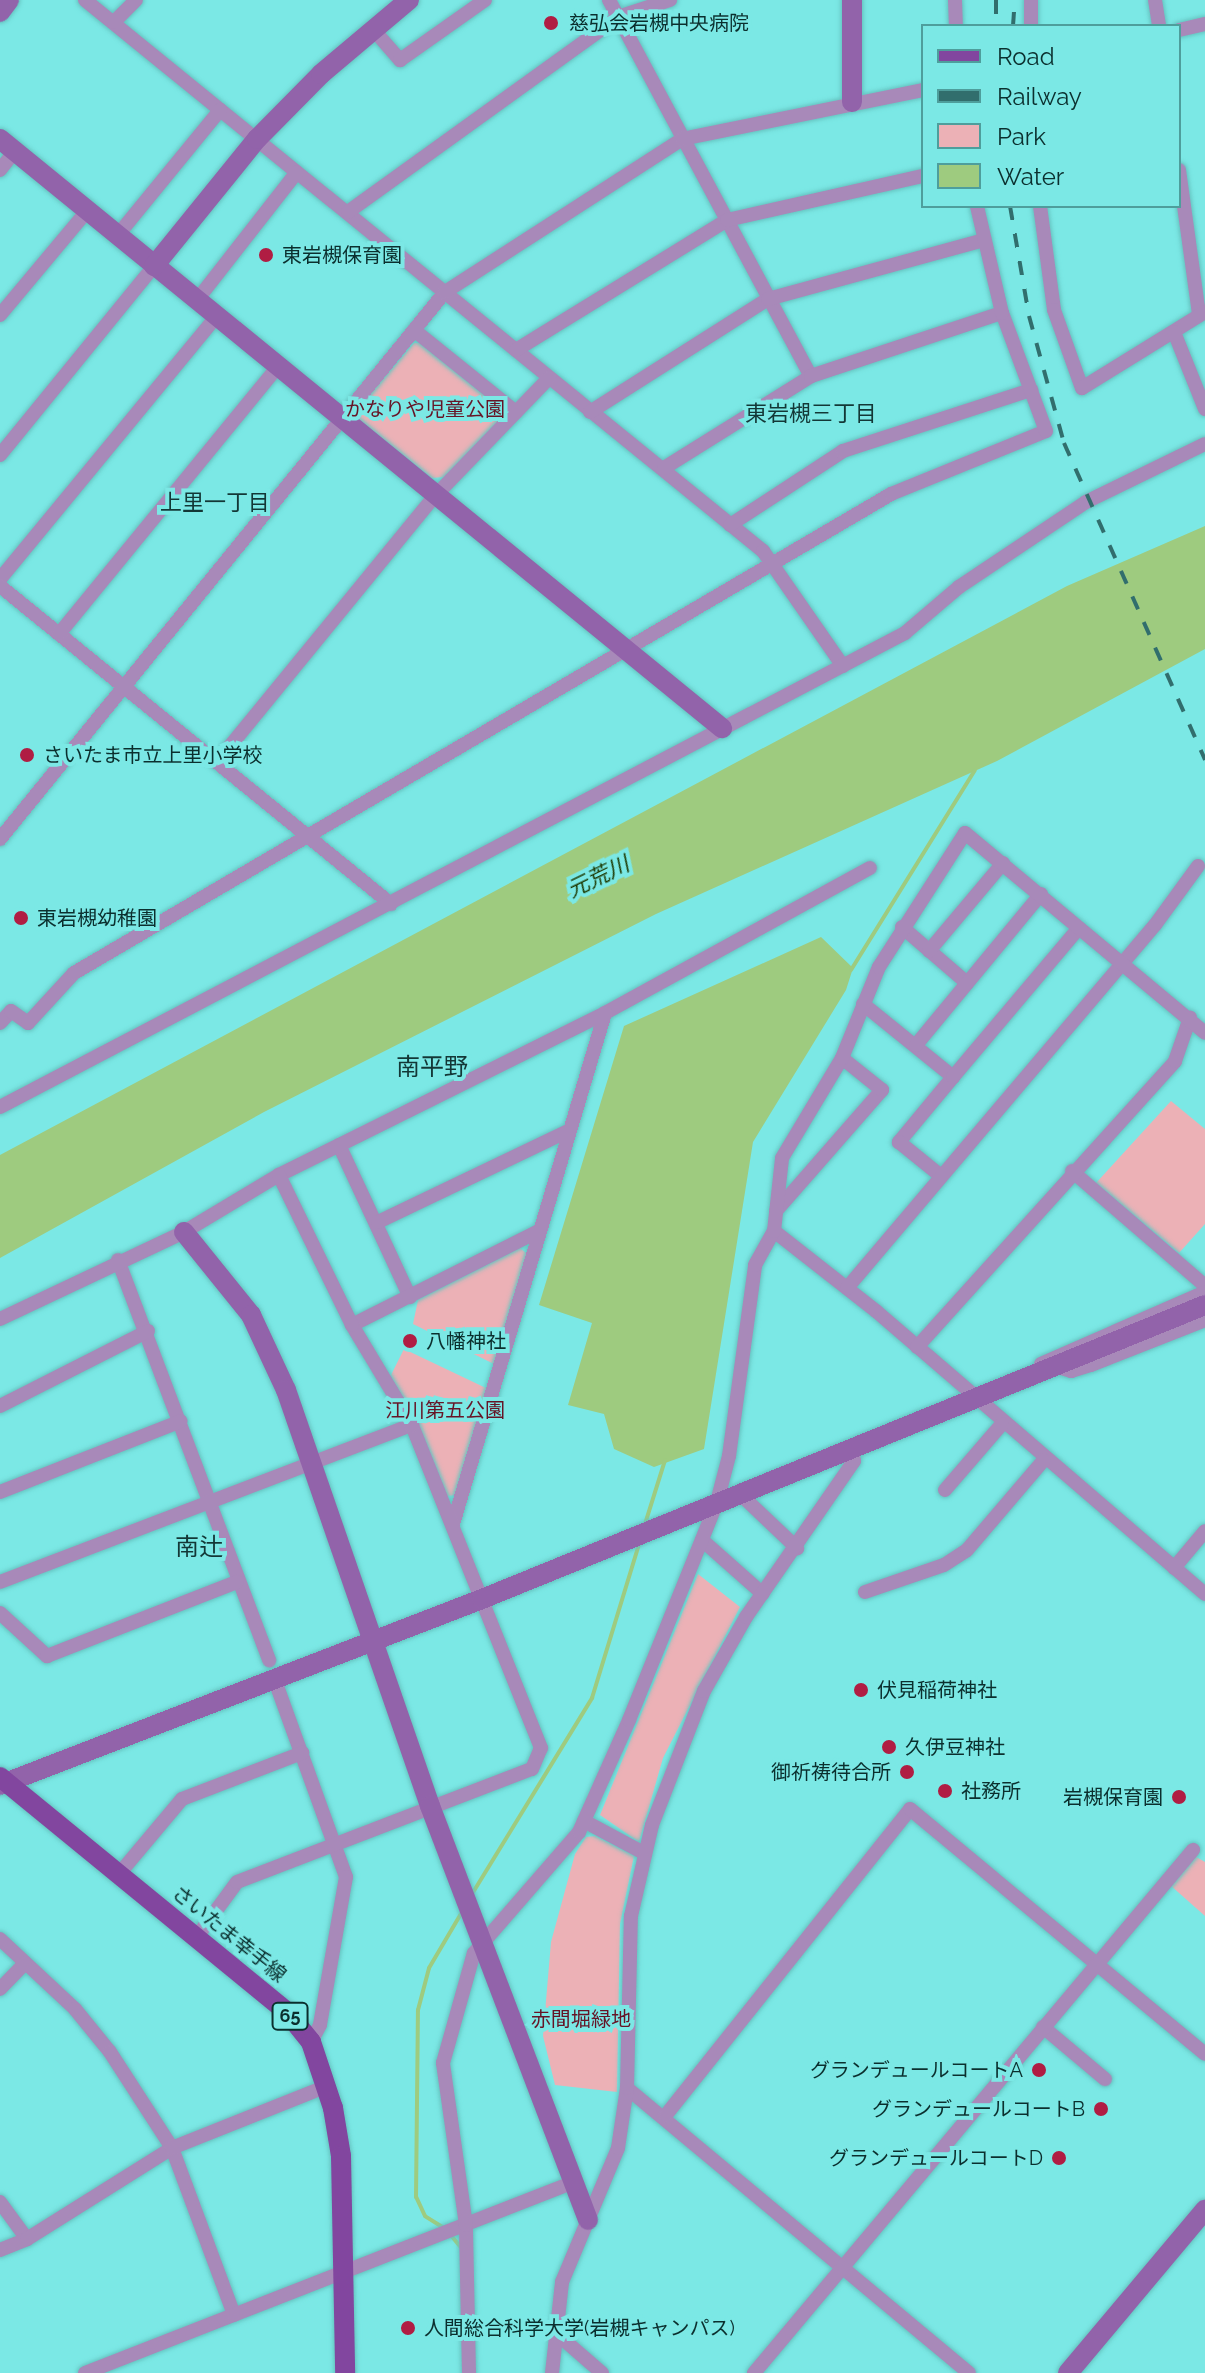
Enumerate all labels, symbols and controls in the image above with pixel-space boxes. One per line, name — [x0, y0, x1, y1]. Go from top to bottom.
place label: 慈弘会岩槻中央病院 — [569, 11, 749, 35]
marker: 慈弘会岩槻中央病院 — [540, 12, 562, 34]
legend — [921, 24, 1181, 208]
text: Road — [997, 42, 1055, 71]
text: Railway — [997, 82, 1082, 111]
text: Park — [997, 122, 1046, 151]
text: Water — [997, 162, 1064, 191]
place label: 東岩槻保育園 — [282, 243, 402, 267]
marker: 東岩槻保育園 — [257, 246, 275, 264]
park label: かなりや児童公園 — [345, 397, 505, 421]
district label: 東岩槻三丁目 — [745, 401, 877, 427]
district label: 上里一丁目 — [160, 490, 270, 516]
place label: さいたま市立上里小学校 — [43, 743, 263, 767]
marker: さいたま市立上里小学校 — [18, 746, 36, 764]
water label: 元荒川 — [563, 851, 633, 903]
place label: 東岩槻幼稚園 — [37, 906, 157, 930]
marker: 東岩槻幼稚園 — [12, 909, 30, 927]
district label: 南平野 — [396, 1053, 468, 1081]
place label: 八幡神社 — [426, 1329, 506, 1353]
marker: 八幡神社 — [401, 1332, 419, 1350]
park label: 江川第五公園 — [385, 1398, 505, 1422]
district label: 南辻 — [175, 1533, 223, 1561]
place label: 伏見稲荷神社 — [877, 1678, 997, 1702]
marker: 伏見稲荷神社 — [852, 1681, 870, 1699]
place label: 久伊豆神社 — [905, 1735, 1005, 1759]
marker: 久伊豆神社 — [880, 1738, 898, 1756]
place label: 御祈祷待合所 — [771, 1760, 891, 1784]
marker: 御祈祷待合所 — [898, 1763, 916, 1781]
place label: 社務所 — [961, 1779, 1021, 1803]
marker: 社務所 — [936, 1782, 954, 1800]
place label: 岩槻保育園 — [1063, 1785, 1163, 1809]
marker: 岩槻保育園 — [1170, 1788, 1188, 1806]
street label: さいたま幸手線 — [167, 1881, 291, 1987]
road number: 65 — [270, 2002, 310, 2030]
park label: 赤間堀緑地 — [531, 2007, 631, 2031]
place label: グランデュールコートA — [809, 2058, 1023, 2082]
marker: グランデュールコートA — [1030, 2061, 1048, 2079]
place label: グランデュールコートB — [872, 2097, 1085, 2121]
marker: グランデュールコートB — [1092, 2100, 1110, 2118]
place label: グランデュールコートD — [829, 2146, 1043, 2170]
marker: グランデュールコートD — [1050, 2149, 1068, 2167]
place label: 人間総合科学大学(岩槻キャンパス) — [424, 2316, 735, 2340]
marker: 人間総合科学大学(岩槻キャンパス) — [399, 2319, 417, 2337]

